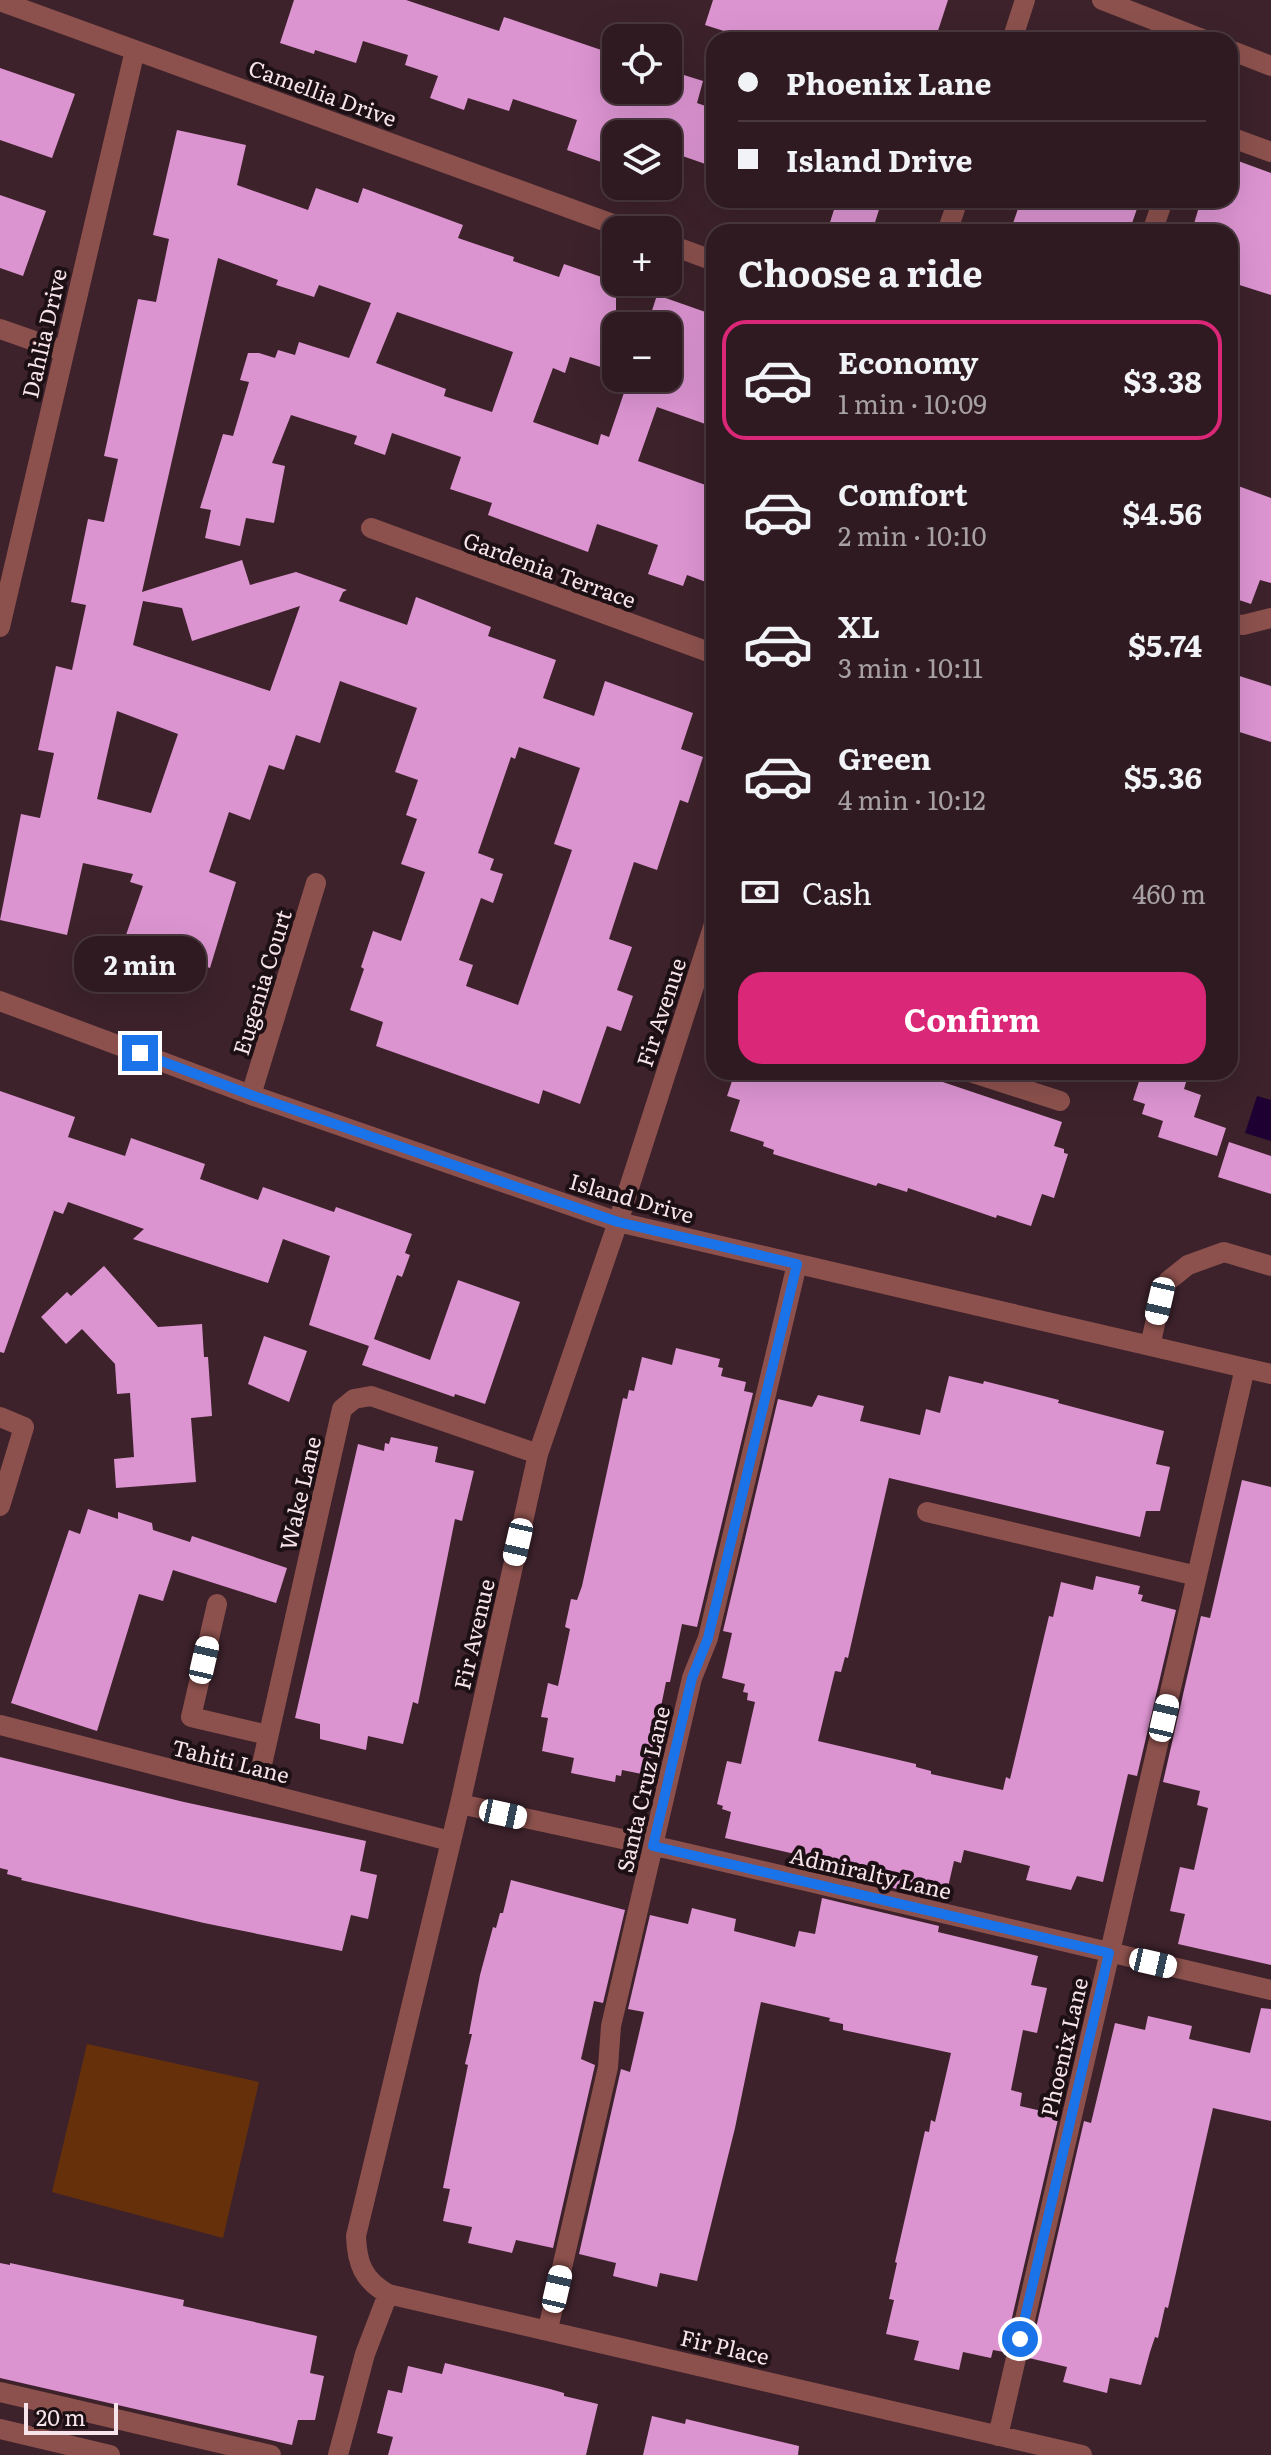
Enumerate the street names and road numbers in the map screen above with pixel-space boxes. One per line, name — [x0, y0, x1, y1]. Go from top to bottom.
street label: Camellia Drive — [244, 50, 402, 134]
street label: Dahlia Drive — [12, 265, 74, 401]
street label: Gardenia Terrace — [459, 522, 641, 616]
street label: Eugenia Court — [223, 905, 299, 1059]
street label: Fir Avenue — [627, 953, 693, 1071]
street label: Island Drive — [566, 1163, 698, 1231]
street label: Wake Lane — [270, 1433, 328, 1553]
street label: Fir Avenue — [444, 1575, 502, 1693]
street label: Santa Cruz Lane — [607, 1703, 677, 1875]
street label: Tahiti Lane — [169, 1729, 293, 1791]
street label: Admiralty Lane — [787, 1837, 955, 1907]
street label: Phoenix Lane — [1031, 1974, 1095, 2120]
street label: Fir Place — [677, 2320, 773, 2372]

